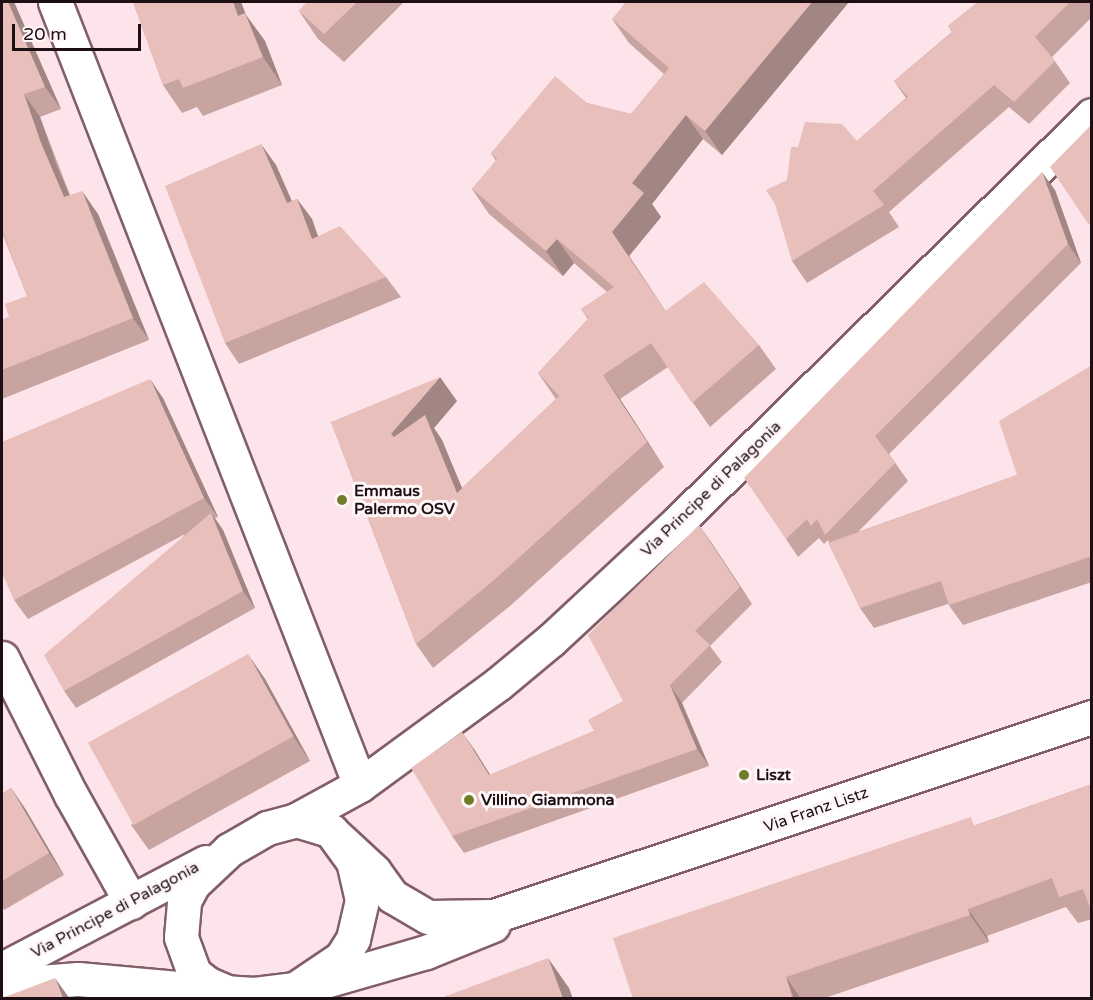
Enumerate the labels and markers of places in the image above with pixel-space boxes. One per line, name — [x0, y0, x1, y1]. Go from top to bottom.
place label: Emmaus Palermo OSV — [354, 481, 455, 519]
marker: Emmaus Palermo OSV — [335, 493, 349, 507]
place label: Liszt — [756, 765, 791, 785]
marker: Liszt — [737, 768, 751, 782]
place label: Villino Giammona — [481, 790, 614, 810]
marker: Villino Giammona — [462, 793, 476, 807]

